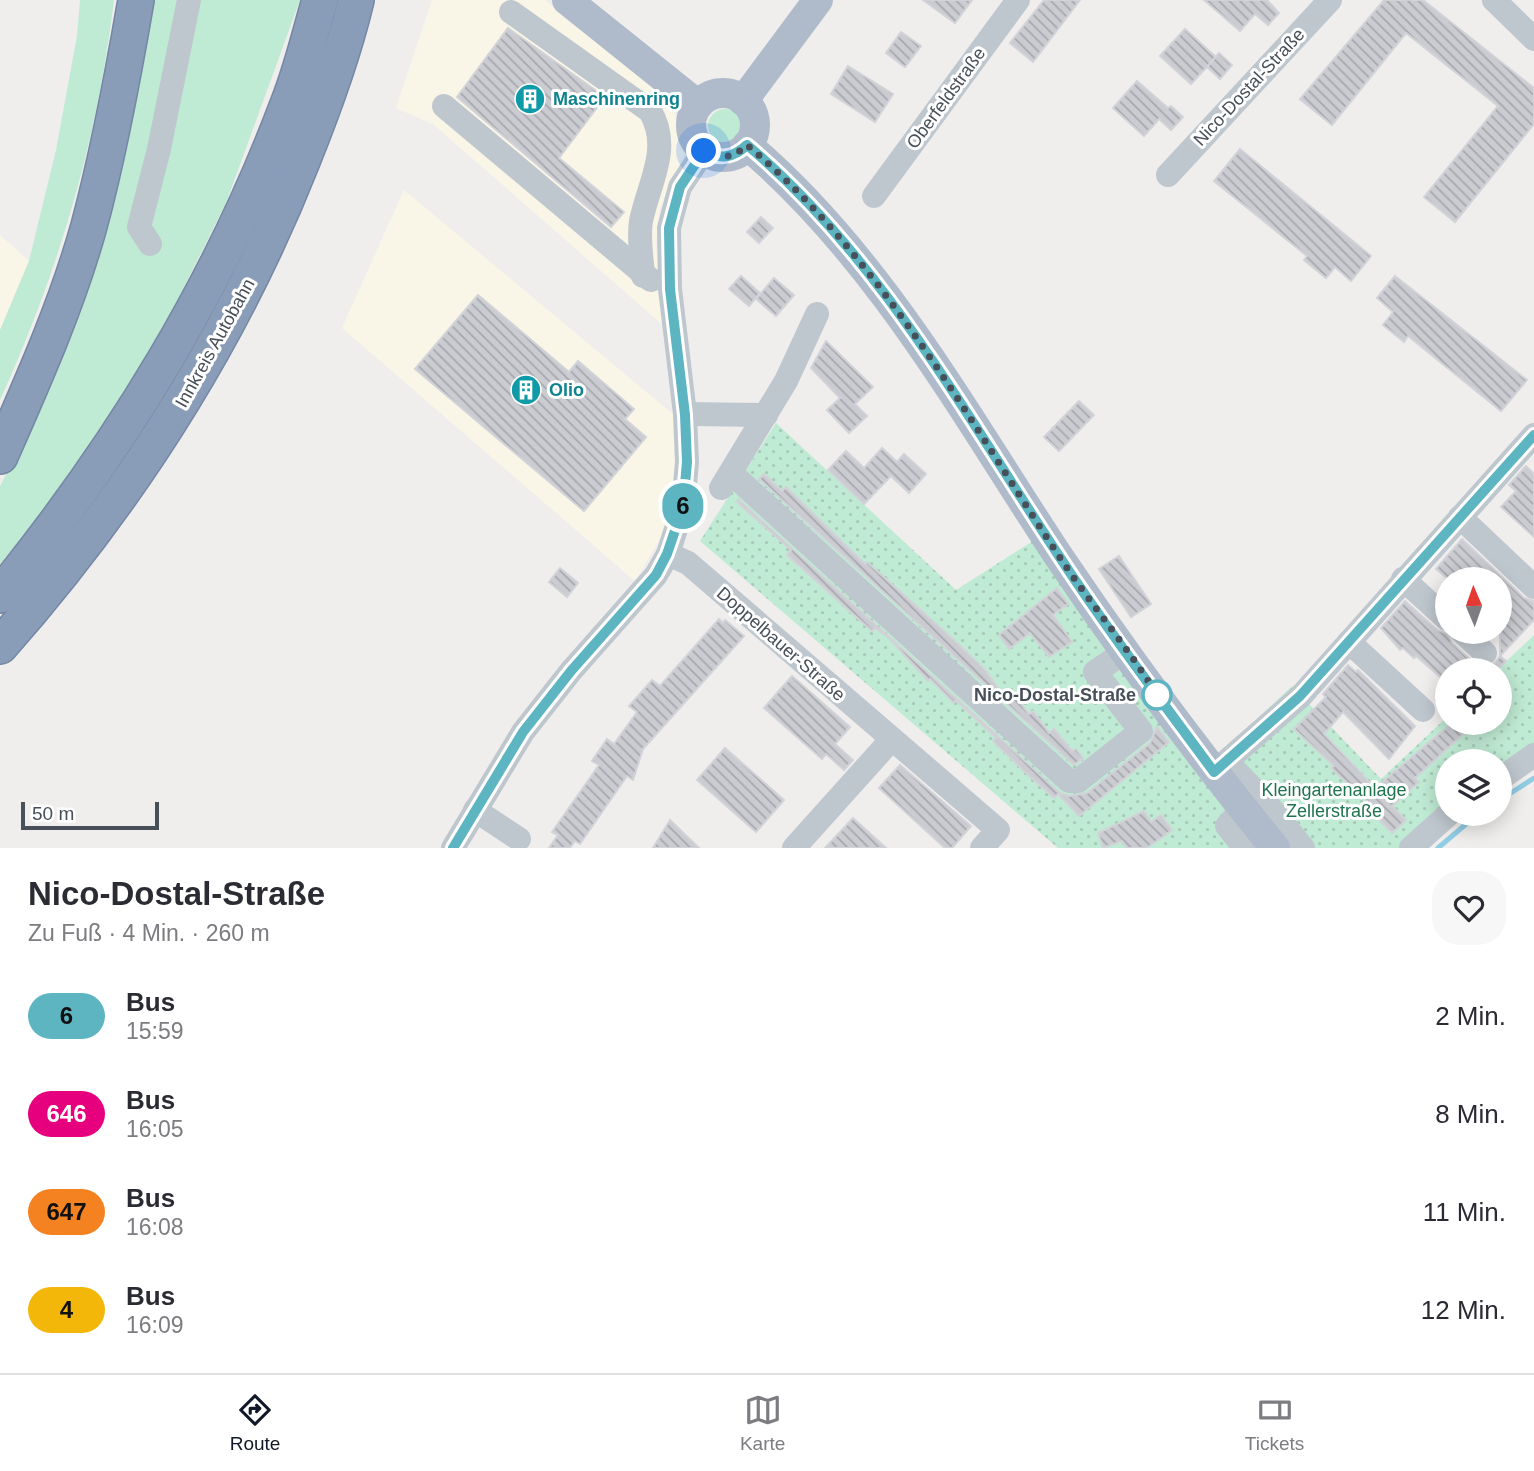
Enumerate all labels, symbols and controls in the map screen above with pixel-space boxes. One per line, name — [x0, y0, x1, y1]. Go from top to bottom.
street label: Nico-Dostal-Straße — [1189, 24, 1309, 150]
street label: Oberfeldstraße — [903, 44, 989, 152]
building icon: Maschinenring — [513, 82, 547, 116]
place label: Maschinenring — [553, 89, 680, 109]
your location — [686, 133, 721, 168]
street label: Innkreis Autobahn — [171, 275, 259, 411]
building icon: Olio — [509, 373, 543, 407]
place label: Olio — [549, 380, 584, 400]
line badge: 6 — [660, 483, 706, 529]
text: 6 — [676, 492, 690, 519]
north arrow — [1435, 567, 1512, 644]
map controls — [1435, 567, 1512, 826]
street label: Doppelbauer-Straße — [713, 583, 849, 705]
button: locate — [1435, 658, 1512, 735]
marker: Nico-Dostal-Straße — [1142, 680, 1172, 710]
place label: Nico-Dostal-Straße — [974, 685, 1136, 705]
button: layers — [1435, 749, 1512, 826]
park label: Kleingartenanlage Zellerstraße — [1261, 780, 1407, 821]
scale bar — [21, 799, 159, 831]
text: 50 m — [32, 803, 74, 824]
button: heart — [1432, 871, 1506, 945]
text: Nico-Dostal-Straße — [28, 875, 325, 912]
text: Zu Fuß · 4 Min. · 260 m — [28, 920, 270, 946]
text: Bus — [126, 987, 175, 1017]
text: 2 Min. — [1435, 1001, 1506, 1031]
text: 6 — [60, 1002, 73, 1029]
text: 15:59 — [126, 1018, 184, 1044]
text: Bus — [126, 1085, 175, 1115]
text: 8 Min. — [1435, 1099, 1506, 1129]
text: 646 — [46, 1100, 87, 1127]
text: 16:05 — [126, 1116, 184, 1142]
text: Bus — [126, 1183, 175, 1213]
text: 11 Min. — [1423, 1197, 1506, 1227]
text: 647 — [46, 1198, 87, 1225]
text: 16:08 — [126, 1214, 184, 1240]
text: Bus — [126, 1281, 175, 1311]
text: 12 Min. — [1421, 1295, 1506, 1325]
text: 4 — [60, 1296, 73, 1323]
text: 16:09 — [126, 1312, 184, 1338]
tab: Route — [230, 1391, 280, 1455]
tab: Karte — [740, 1391, 785, 1455]
tab: Tickets — [1245, 1391, 1304, 1455]

